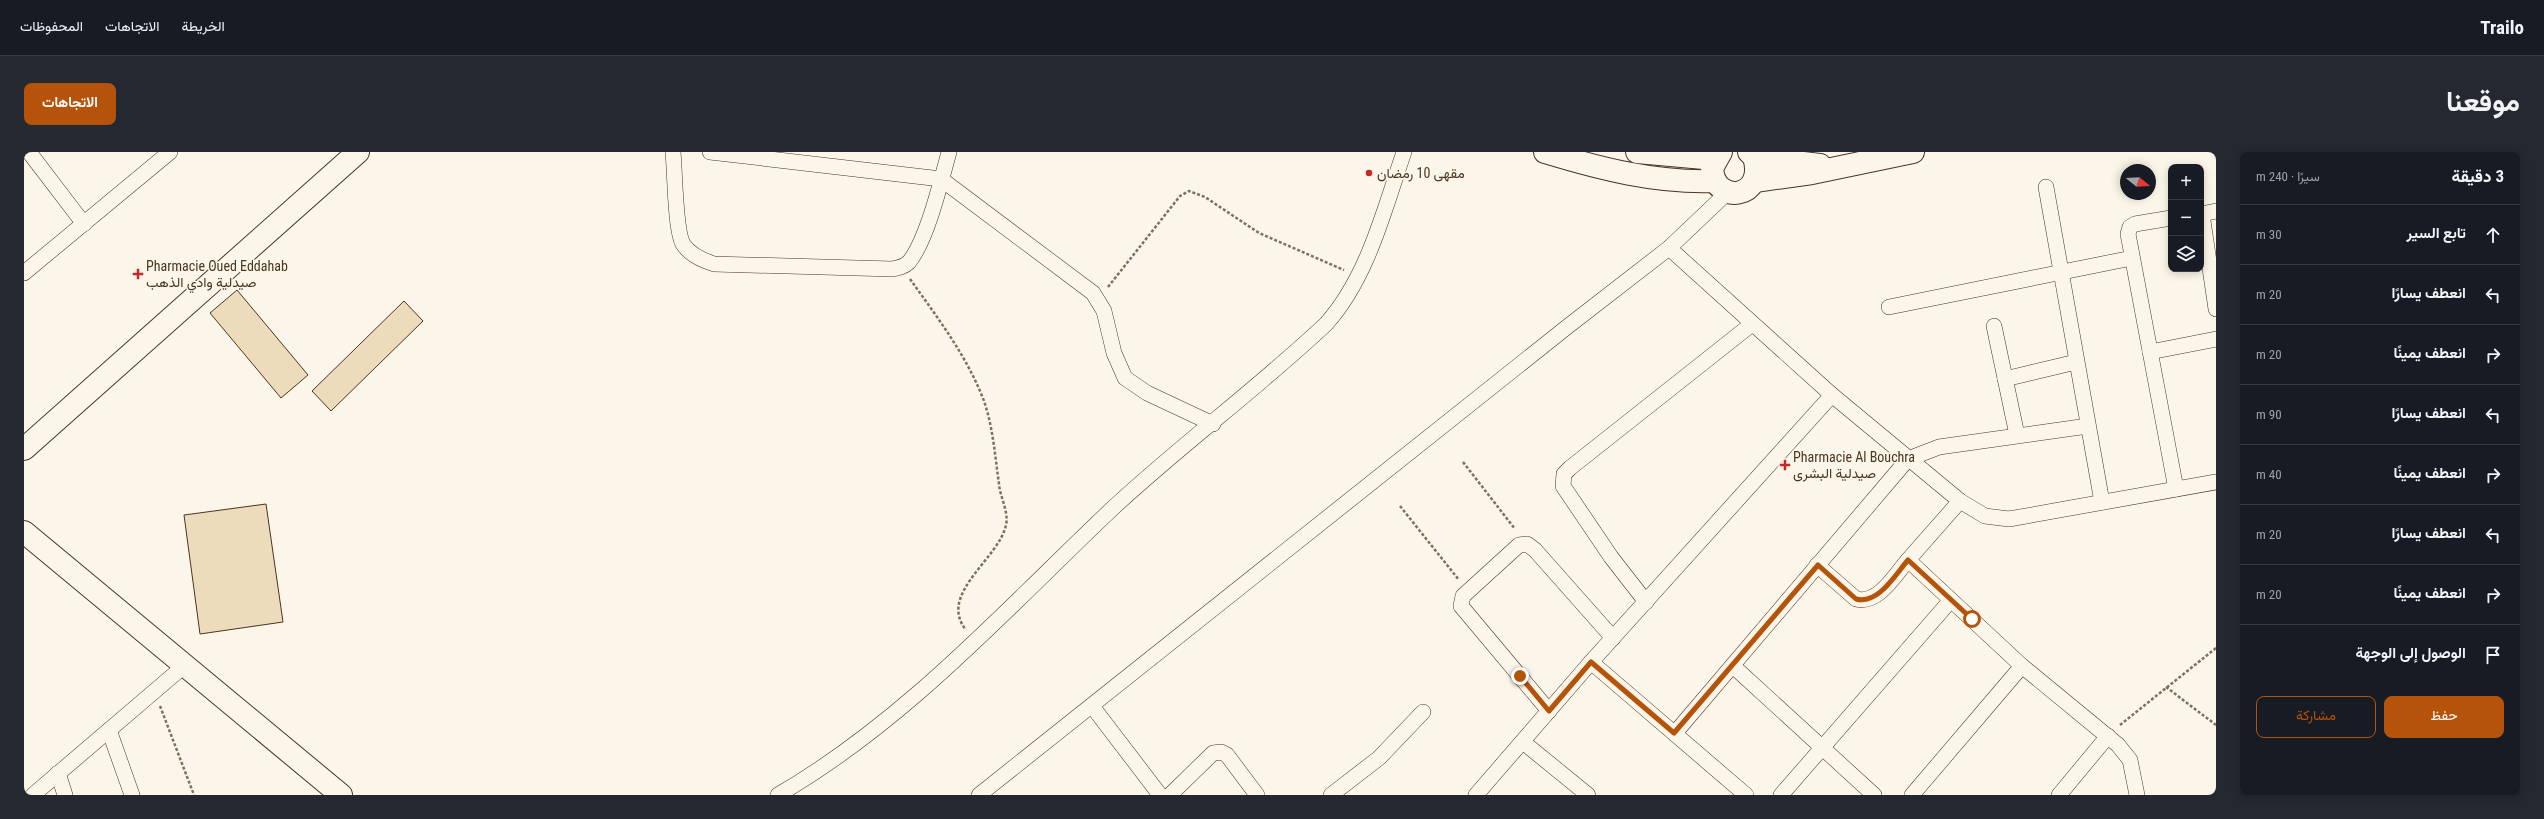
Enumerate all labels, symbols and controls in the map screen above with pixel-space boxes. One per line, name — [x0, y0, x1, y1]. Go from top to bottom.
text: Trailo — [2480, 16, 2524, 39]
text: المحفوظات — [20, 18, 83, 34]
text: الاتجاهات — [105, 18, 159, 34]
text: الخريطة — [181, 18, 225, 34]
button: الاتجاهات — [24, 83, 116, 125]
text: موقعنا — [2446, 85, 2520, 118]
north arrow — [2120, 164, 2156, 200]
map controls — [2168, 164, 2204, 272]
button: + — [2168, 164, 2204, 200]
place label: مقهى 10 رمضان — [1377, 165, 1465, 182]
text: 3 دقيقة — [2451, 166, 2504, 186]
marker: مقهى 10 رمضان — [1364, 168, 1374, 178]
text: سيرًا · 240 m — [2256, 169, 2320, 184]
button: − — [2168, 200, 2204, 236]
text: تابع السير — [2407, 224, 2466, 242]
icon: ahead — [2482, 224, 2504, 246]
text: 30 m — [2256, 227, 2282, 242]
button: layers — [2168, 236, 2204, 272]
place label: Pharmacie Oued Eddahab صيدلية وادي الذهب — [146, 258, 288, 294]
marker: Pharmacie Oued Eddahab صيدلية وادي الذهب — [133, 269, 143, 279]
text: انعطف يسارًا — [2392, 284, 2466, 302]
icon: left — [2482, 284, 2504, 306]
text: 20 m — [2256, 287, 2282, 302]
text: انعطف يمينًا — [2393, 344, 2466, 362]
icon: right — [2482, 344, 2504, 366]
text: 20 m — [2256, 347, 2282, 362]
text: انعطف يسارًا — [2392, 404, 2466, 422]
icon: left — [2482, 404, 2504, 426]
text: 90 m — [2256, 407, 2282, 422]
place label: Pharmacie Al Bouchra صيدلية البشرى — [1793, 449, 1915, 482]
marker: Pharmacie Al Bouchra صيدلية البشرى — [1780, 460, 1790, 470]
text: انعطف يمينًا — [2393, 464, 2466, 482]
icon: right — [2482, 464, 2504, 486]
text: 40 m — [2256, 467, 2282, 482]
text: انعطف يسارًا — [2392, 524, 2466, 542]
icon: left — [2482, 524, 2504, 546]
text: 20 m — [2256, 527, 2282, 542]
text: انعطف يمينًا — [2393, 584, 2466, 602]
icon: right — [2482, 584, 2504, 606]
text: 20 m — [2256, 587, 2282, 602]
route start — [1963, 610, 1981, 628]
text: الوصول إلى الوجهة — [2355, 644, 2466, 662]
icon: arrive — [2482, 644, 2504, 666]
route end — [1511, 667, 1529, 685]
button: مشاركة — [2256, 696, 2376, 738]
button: حفظ — [2384, 696, 2504, 738]

